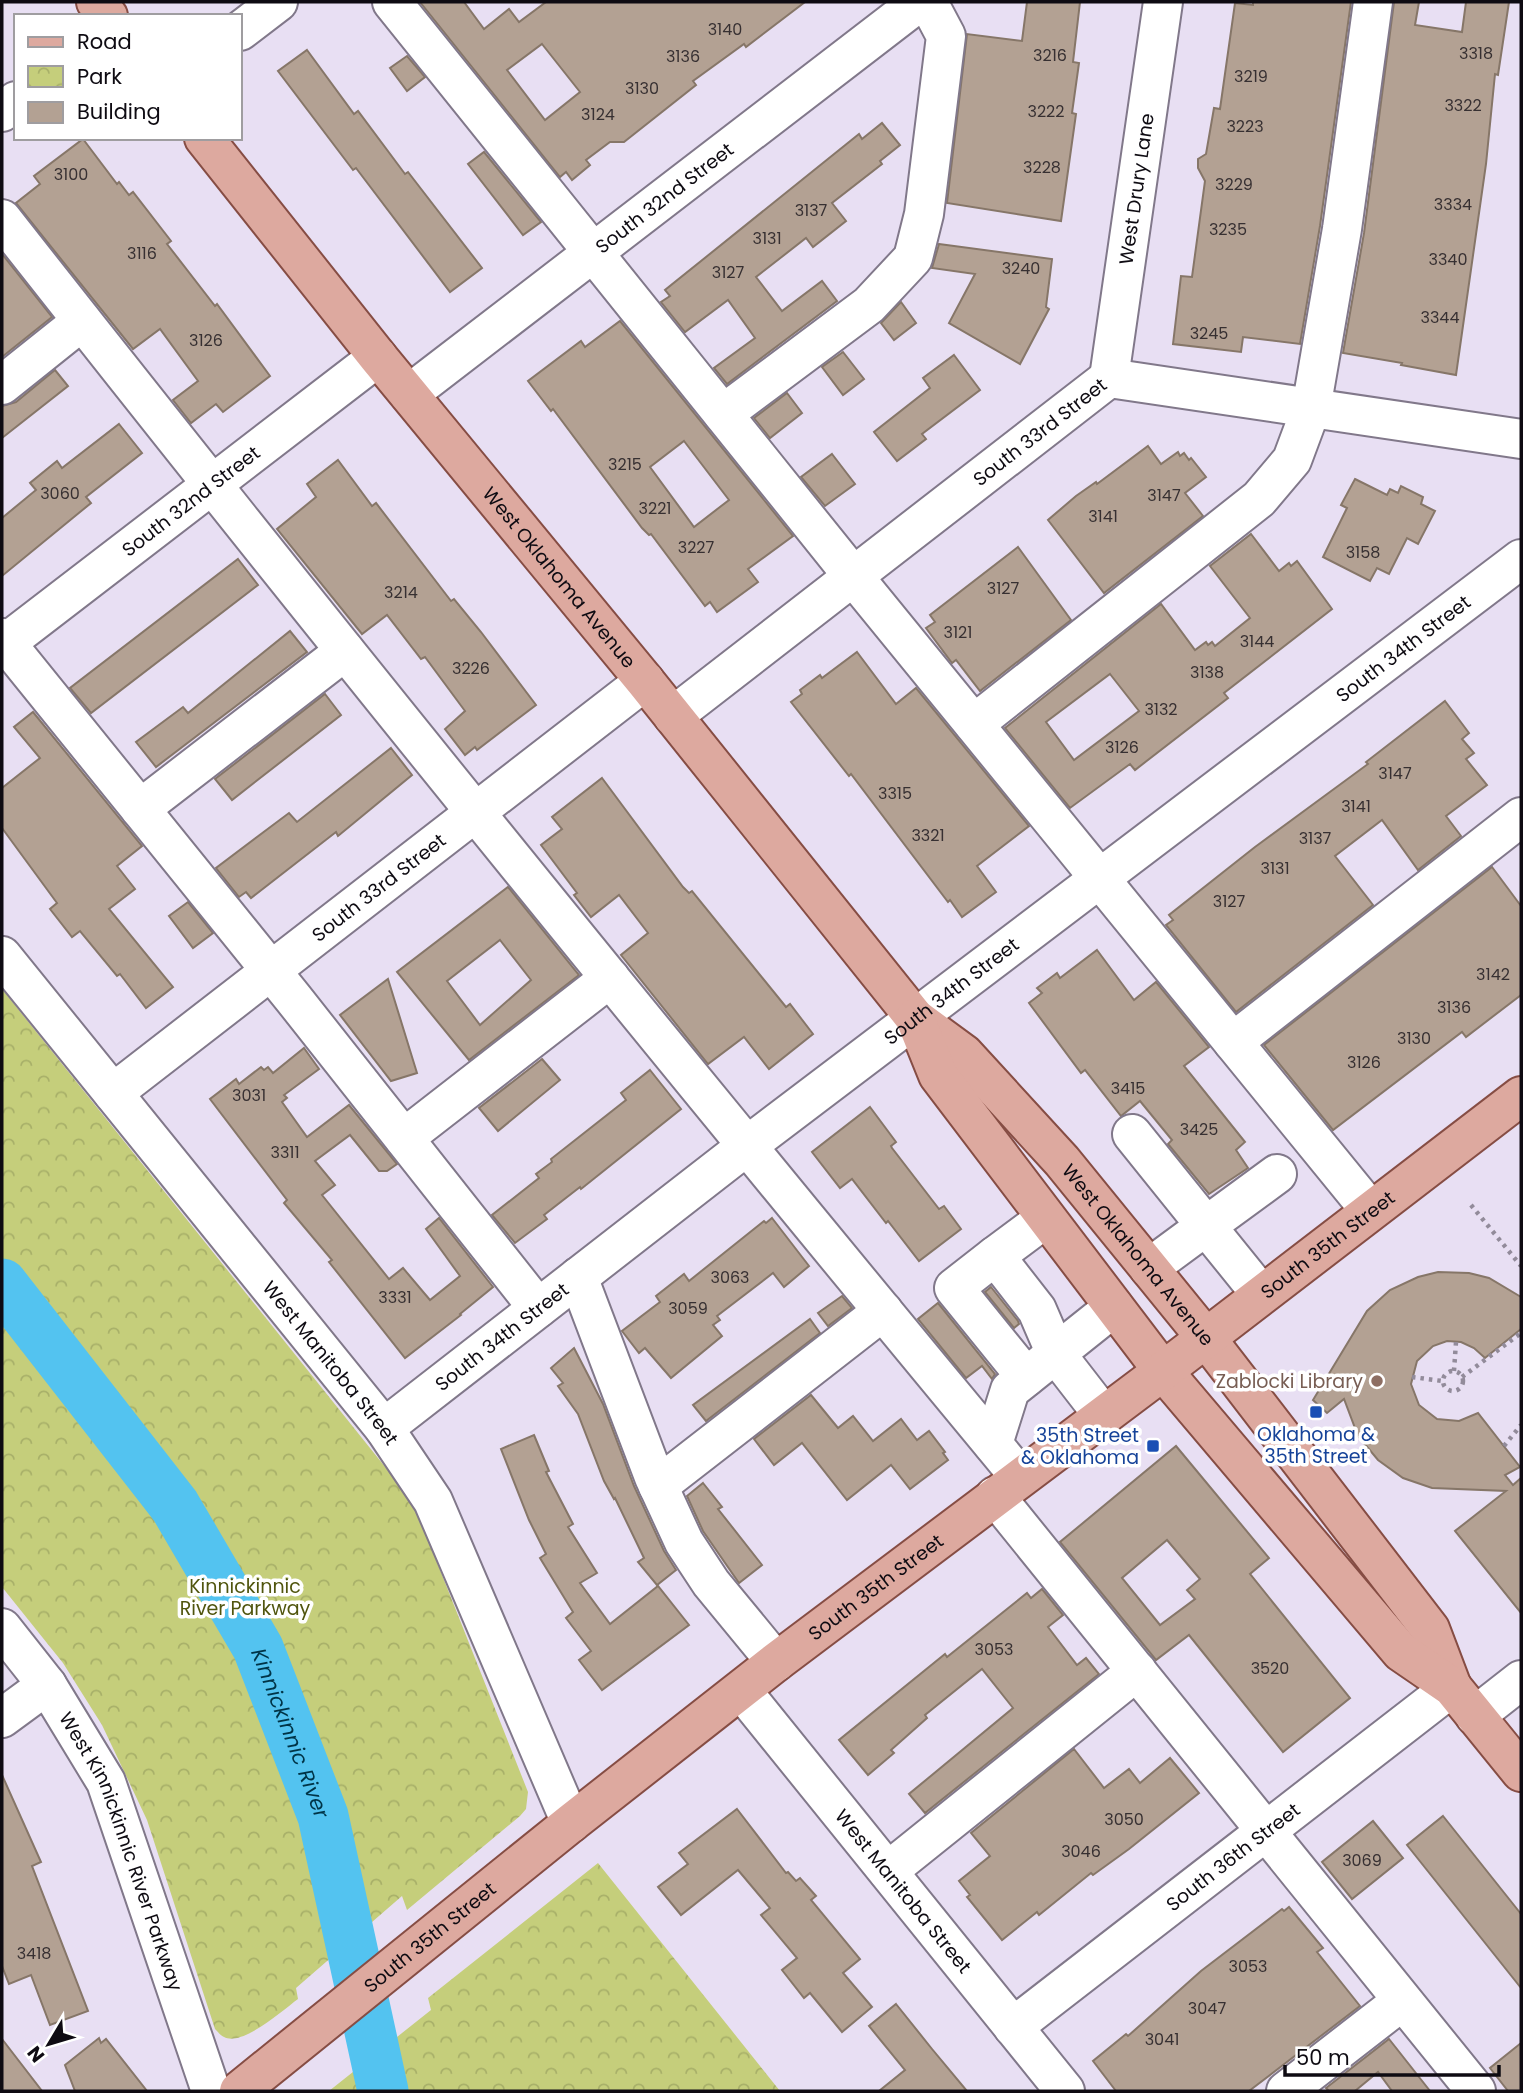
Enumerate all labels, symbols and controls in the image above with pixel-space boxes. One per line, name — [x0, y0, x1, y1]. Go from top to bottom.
legend — [14, 14, 242, 140]
house number: 3140 — [708, 18, 742, 41]
text: Road — [77, 27, 132, 56]
house number: 3318 — [1459, 42, 1493, 65]
house number: 3216 — [1033, 44, 1067, 67]
house number: 3136 — [666, 45, 700, 68]
text: Park — [77, 62, 122, 91]
house number: 3219 — [1234, 65, 1268, 88]
house number: 3130 — [625, 77, 659, 100]
house number: 3322 — [1444, 94, 1482, 117]
text: Building — [77, 97, 161, 126]
house number: 3222 — [1027, 100, 1065, 123]
house number: 3124 — [581, 103, 615, 126]
street label: West Drury Lane — [1112, 111, 1160, 267]
house number: 3223 — [1226, 115, 1264, 138]
street label: South 32nd Street — [590, 136, 739, 260]
house number: 3228 — [1023, 156, 1061, 179]
house number: 3100 — [54, 163, 88, 186]
house number: 3229 — [1215, 173, 1253, 196]
house number: 3334 — [1434, 193, 1472, 216]
house number: 3137 — [795, 199, 828, 222]
house number: 3235 — [1209, 218, 1247, 241]
house number: 3131 — [752, 227, 782, 250]
house number: 3116 — [127, 242, 157, 265]
house number: 3340 — [1429, 248, 1467, 271]
house number: 3240 — [1002, 257, 1040, 280]
house number: 3127 — [712, 261, 745, 284]
house number: 3344 — [1421, 306, 1459, 329]
house number: 3245 — [1190, 322, 1228, 345]
house number: 3126 — [189, 329, 223, 352]
street label: South 33rd Street — [967, 371, 1112, 492]
street label: South 32nd Street — [116, 439, 265, 563]
house number: 3215 — [608, 453, 642, 476]
street label: West Oklahoma Avenue — [477, 481, 642, 674]
house number: 3060 — [40, 482, 80, 505]
house number: 3147 — [1147, 484, 1181, 507]
house number: 3221 — [639, 497, 671, 520]
house number: 3141 — [1088, 505, 1118, 528]
house number: 3227 — [678, 536, 715, 559]
house number: 3158 — [1346, 541, 1380, 564]
house number: 3127 — [987, 577, 1020, 600]
house number: 3214 — [384, 581, 418, 604]
street label: South 34th Street — [1330, 589, 1476, 708]
house number: 3121 — [944, 621, 972, 644]
house number: 3144 — [1240, 630, 1274, 653]
house number: 3226 — [452, 657, 490, 680]
house number: 3138 — [1190, 661, 1224, 684]
house number: 3132 — [1144, 698, 1178, 721]
house number: 3126 — [1105, 736, 1139, 759]
house number: 3147 — [1378, 762, 1412, 785]
house number: 3315 — [878, 782, 912, 805]
house number: 3141 — [1341, 795, 1371, 818]
house number: 3321 — [911, 824, 945, 847]
street label: South 33rd Street — [306, 827, 451, 948]
house number: 3137 — [1299, 827, 1332, 850]
house number: 3131 — [1260, 857, 1290, 880]
house number: 3127 — [1213, 890, 1246, 913]
street label: South 34th Street — [878, 931, 1024, 1051]
house number: 3142 — [1476, 963, 1510, 986]
house number: 3136 — [1437, 996, 1471, 1019]
house number: 3130 — [1397, 1027, 1431, 1050]
house number: 3126 — [1347, 1051, 1381, 1074]
house number: 3415 — [1111, 1077, 1145, 1100]
house number: 3031 — [232, 1084, 266, 1107]
house number: 3425 — [1180, 1118, 1218, 1141]
house number: 3311 — [270, 1141, 300, 1164]
street label: West Oklahoma Avenue — [1056, 1158, 1221, 1351]
street label: South 35th Street — [1255, 1184, 1400, 1305]
house number: 3063 — [710, 1266, 750, 1289]
street label: West Manitoba Street — [256, 1275, 405, 1450]
street label: South 34th Street — [429, 1276, 574, 1397]
house number: 3331 — [378, 1286, 412, 1309]
house number: 3059 — [668, 1297, 708, 1320]
place label: Zablocki Library — [1216, 1368, 1363, 1395]
marker: Zablocki Library — [1369, 1373, 1385, 1389]
marker: Oklahoma & 35th Street — [1308, 1404, 1324, 1420]
place label: Oklahoma & 35th Street — [1257, 1421, 1375, 1470]
place label: 35th Street & Oklahoma — [1021, 1422, 1139, 1471]
marker: 35th Street & Oklahoma — [1145, 1438, 1161, 1454]
street label: South 35th Street — [803, 1527, 949, 1647]
park label: Kinnickinnic River Parkway — [180, 1573, 311, 1622]
house number: 3053 — [975, 1638, 1013, 1661]
water label: Kinnickinnic River — [245, 1644, 337, 1823]
house number: 3520 — [1251, 1657, 1289, 1680]
street label: West Kinnickinnic River Parkway — [53, 1707, 190, 1995]
street label: South 36th Street — [1160, 1796, 1305, 1917]
street label: West Manitoba Street — [829, 1803, 978, 1979]
house number: 3050 — [1104, 1808, 1144, 1831]
house number: 3046 — [1061, 1840, 1101, 1863]
house number: 3069 — [1342, 1849, 1382, 1872]
street label: South 35th Street — [358, 1875, 501, 1999]
house number: 3418 — [17, 1942, 51, 1965]
house number: 3053 — [1229, 1955, 1267, 1978]
house number: 3047 — [1188, 1997, 1226, 2020]
north arrow — [14, 2009, 84, 2079]
house number: 3041 — [1145, 2028, 1179, 2051]
scale bar — [1285, 2034, 1498, 2078]
text: N — [21, 2040, 51, 2068]
text: 50 m — [1296, 2043, 1350, 2072]

